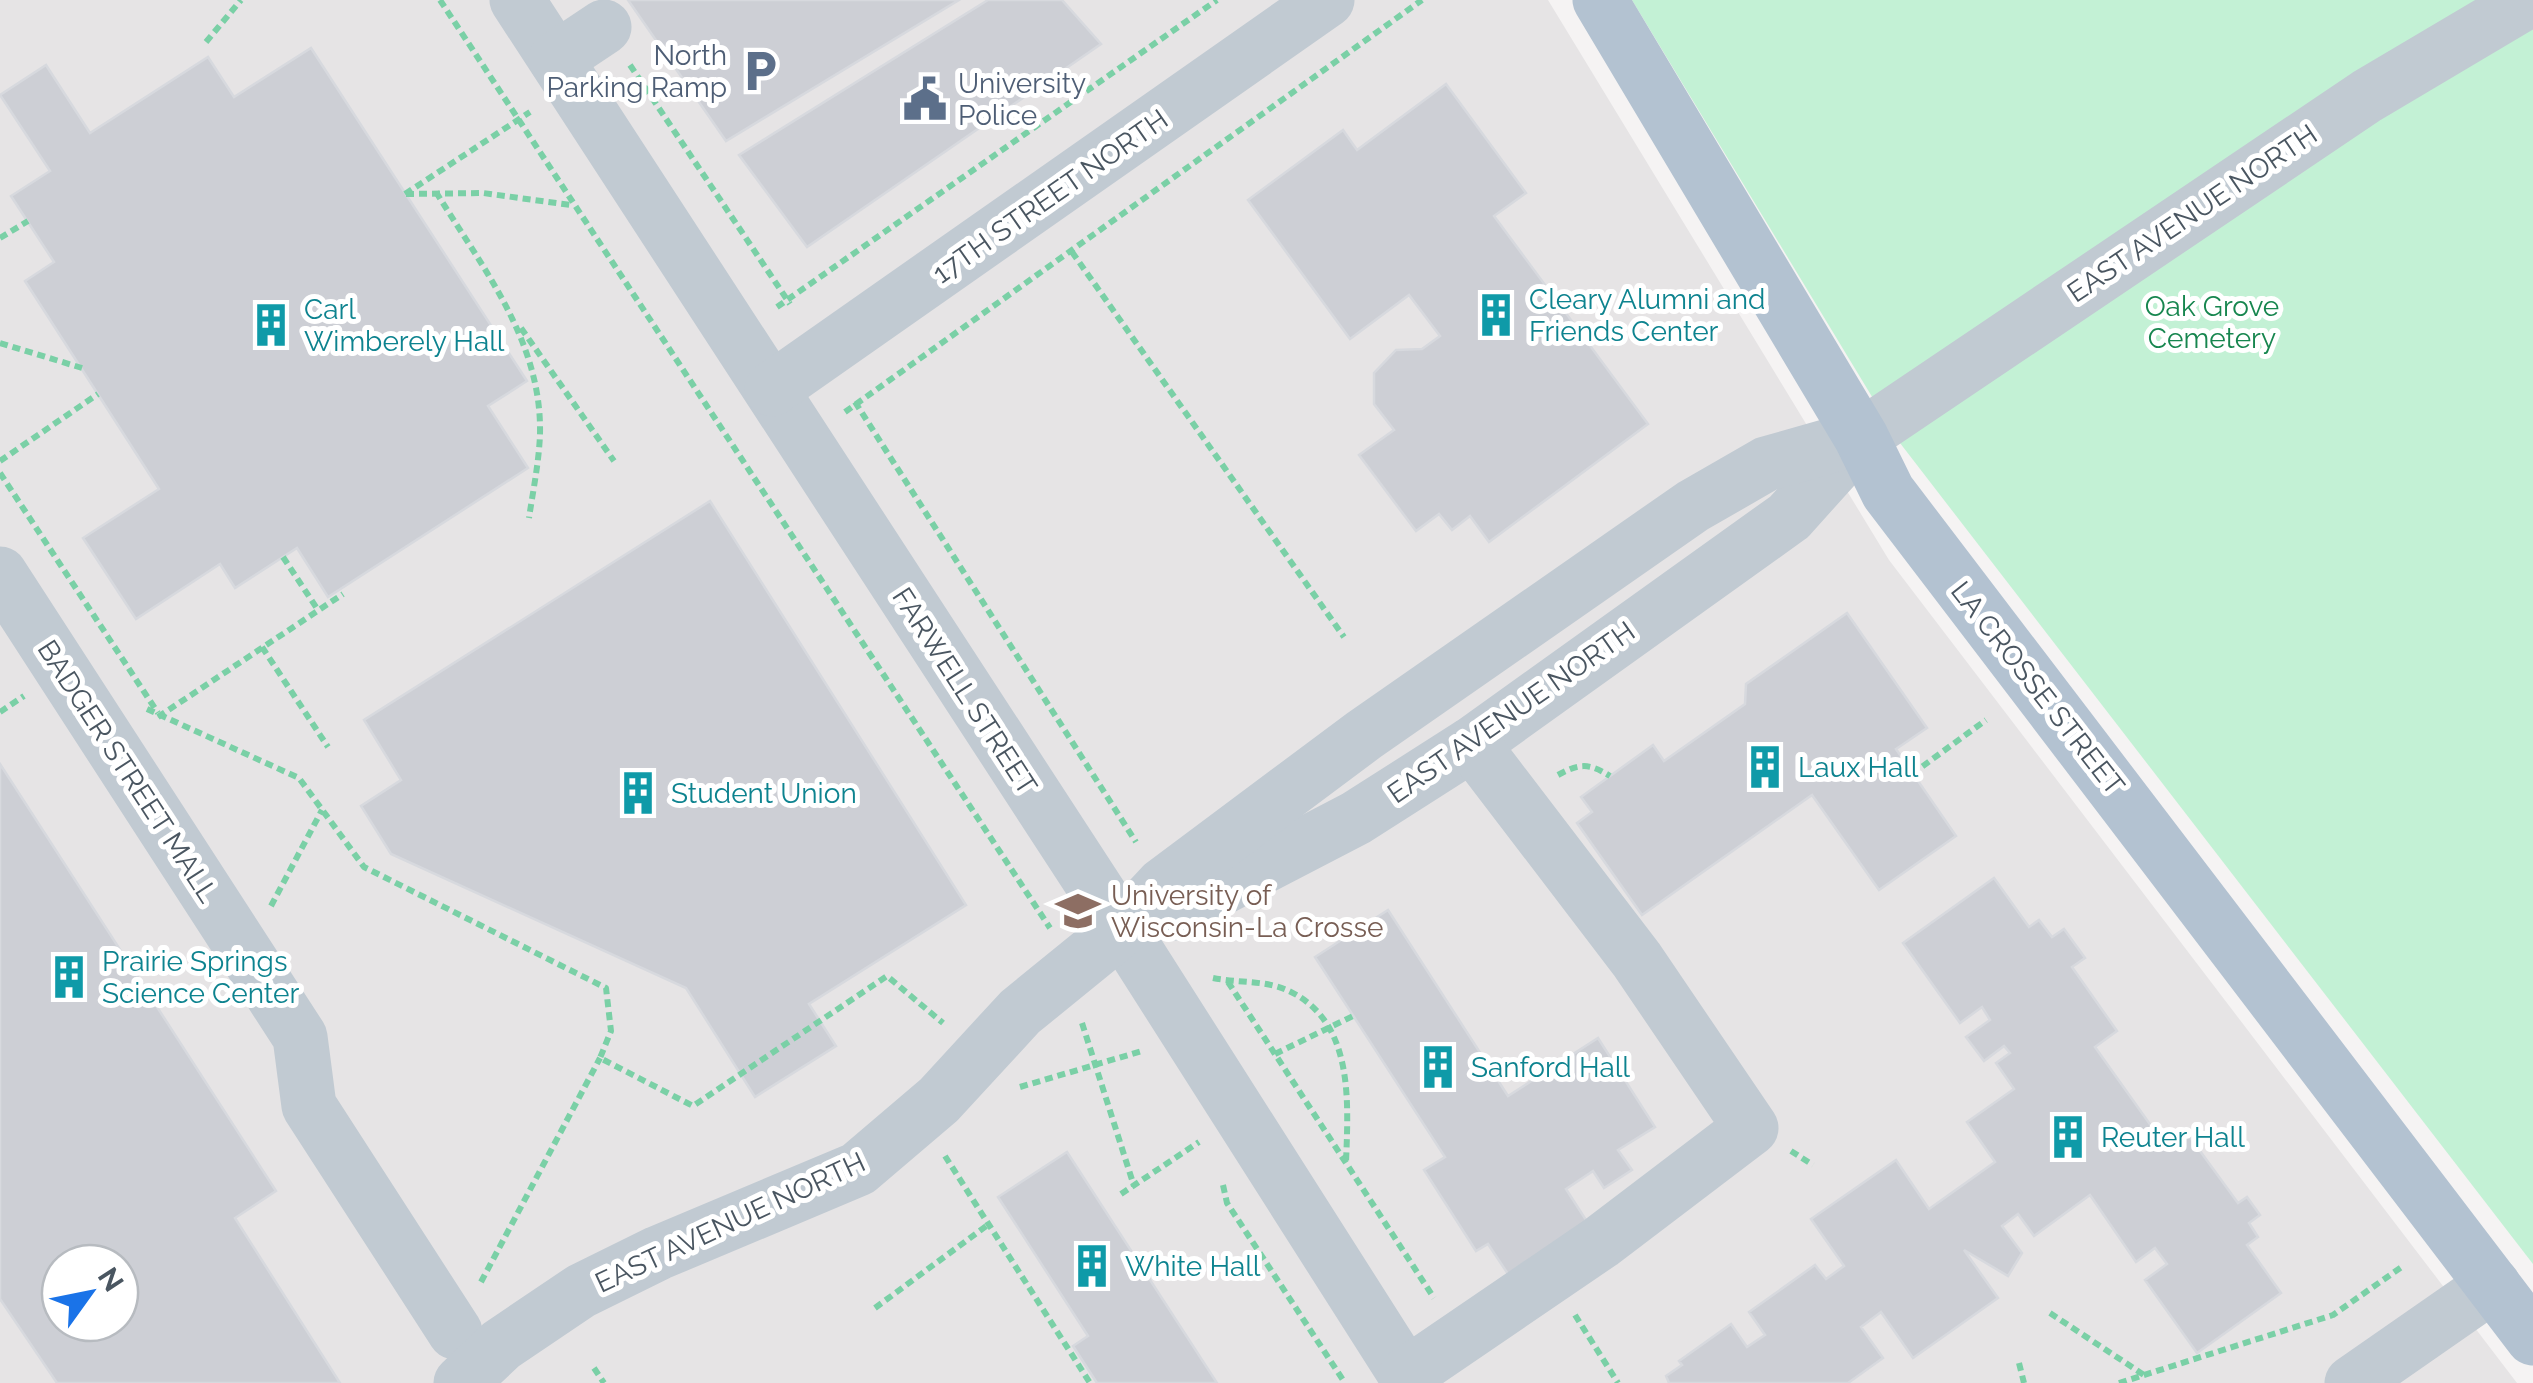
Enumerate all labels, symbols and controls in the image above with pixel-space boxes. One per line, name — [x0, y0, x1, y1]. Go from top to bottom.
place label: North Parking Ramp — [547, 39, 727, 104]
parking icon: North Parking Ramp — [736, 47, 784, 95]
place label: University Police — [958, 67, 1086, 132]
public building icon: University Police — [901, 75, 949, 123]
street label: 17TH STREET NORTH — [926, 103, 1174, 290]
street label: EAST AVENUE NORTH — [2061, 118, 2323, 309]
place label: Cleary Alumni and Friends Center — [1529, 283, 1766, 348]
park label: Oak Grove Cemetery — [2145, 290, 2279, 355]
building icon: Cleary Alumni and Friends Center — [1472, 291, 1520, 339]
place label: Carl Wimberely Hall — [304, 293, 505, 358]
building icon: Carl Wimberely Hall — [247, 301, 295, 349]
street label: LA CROSSE STREET — [1944, 575, 2131, 802]
street label: FARWELL STREET — [885, 582, 1044, 801]
street label: EAST AVENUE NORTH — [1381, 615, 1641, 810]
street label: BADGER STREET MALL — [31, 634, 225, 908]
building icon: Laux Hall — [1741, 743, 1789, 791]
place label: Laux Hall — [1798, 751, 1919, 784]
building icon: Student Union — [614, 769, 662, 817]
place label: Student Union — [671, 777, 857, 810]
place label: University of Wisconsin-La Crosse — [1111, 879, 1383, 944]
school or university icon: University of Wisconsin-La Crosse — [1054, 887, 1102, 935]
place label: Prairie Springs Science Center — [102, 945, 299, 1010]
building icon: Prairie Springs Science Center — [45, 953, 93, 1001]
building icon: Sanford Hall — [1414, 1043, 1462, 1091]
place label: Sanford Hall — [1471, 1051, 1630, 1084]
building icon: Reuter Hall — [2044, 1113, 2092, 1161]
place label: Reuter Hall — [2101, 1121, 2245, 1154]
street label: EAST AVENUE NORTH — [590, 1145, 870, 1300]
building icon: White Hall — [1068, 1242, 1116, 1290]
north arrow — [40, 1243, 140, 1343]
place label: White Hall — [1125, 1250, 1261, 1283]
text: N — [91, 1262, 130, 1298]

